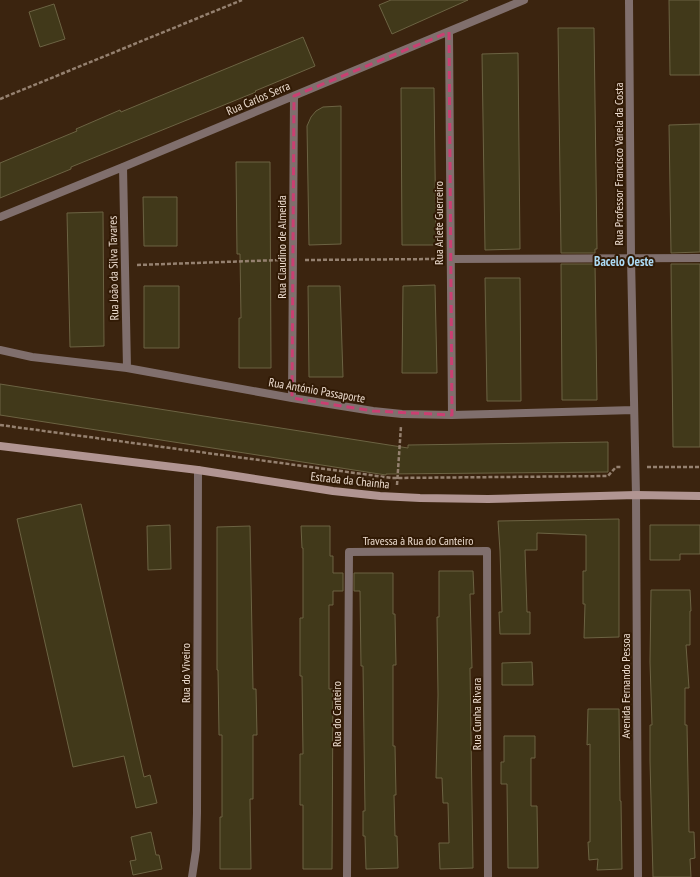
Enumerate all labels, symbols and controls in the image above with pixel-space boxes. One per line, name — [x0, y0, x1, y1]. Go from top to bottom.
street label: Rua Carlos Serra — [224, 78, 292, 118]
street label: Rua Professor Francisco Varela da Costa — [611, 82, 626, 245]
street label: Rua Arlete Guerreiro — [431, 181, 446, 265]
street label: Rua Claudino de Almeida — [274, 195, 289, 299]
street label: Rua João da Silva Tavares — [105, 216, 121, 320]
district label: Bacelo Oeste — [594, 253, 654, 270]
street label: Rua António Passaporte — [268, 374, 367, 406]
street label: Estrada da Chainha — [310, 468, 390, 492]
street label: Travessa à Rua do Canteiro — [363, 533, 473, 548]
street label: Avenida Fernando Pessoa — [618, 633, 633, 738]
street label: Rua do Viveiro — [178, 643, 193, 703]
street label: Rua Cunha Rivara — [469, 677, 484, 750]
street label: Rua do Canteiro — [329, 681, 344, 747]

